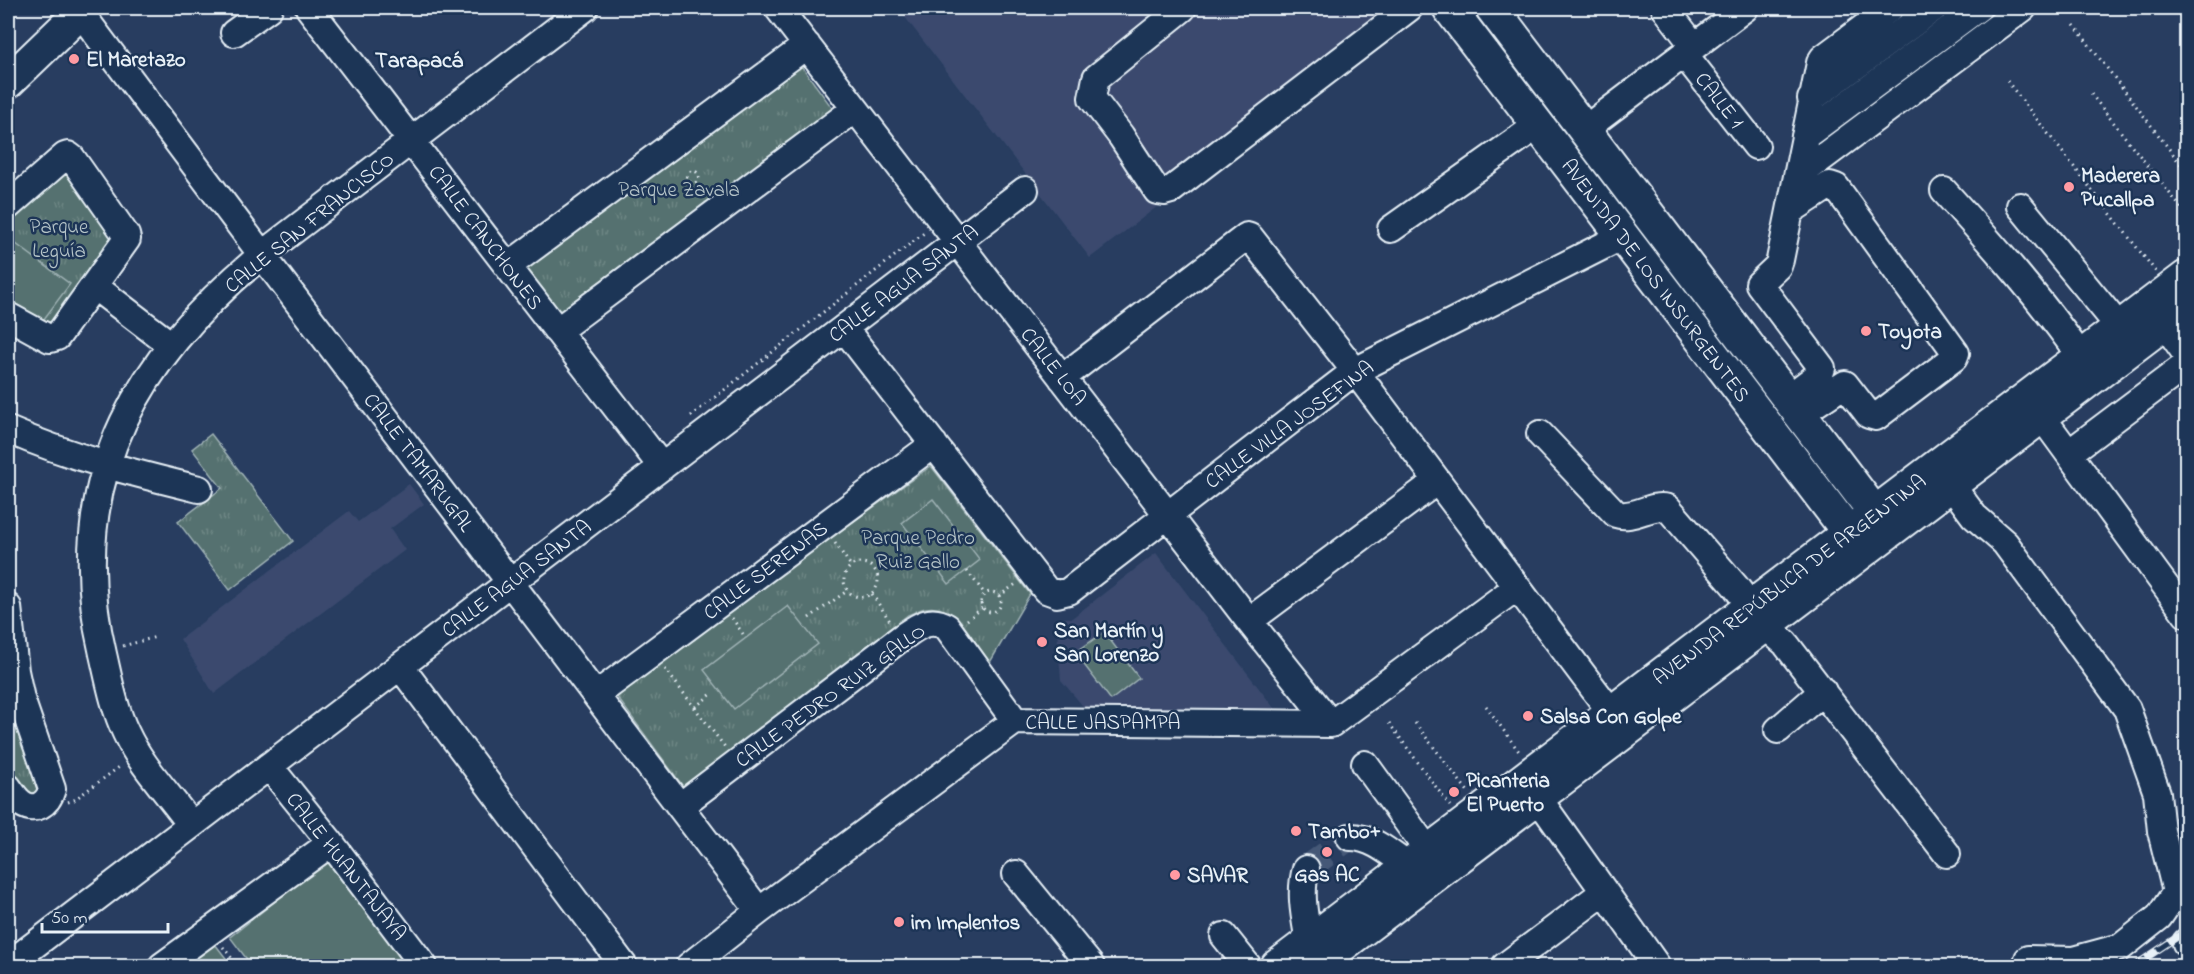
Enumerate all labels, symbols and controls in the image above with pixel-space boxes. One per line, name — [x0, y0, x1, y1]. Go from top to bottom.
place label: El Maretazo — [86, 46, 186, 76]
district label: Tarapacá — [375, 46, 464, 78]
marker: El Maretazo — [67, 52, 81, 66]
street label: CALLE 1 — [1687, 67, 1750, 136]
street label: CALLE SAN FRANCISCO — [219, 146, 402, 302]
street label: AVENIDA DE LOS INSURGENTES — [1553, 153, 1756, 409]
street label: CALLE CANCHONES — [420, 159, 549, 317]
place label: Maderera Pucallpa — [2081, 162, 2160, 216]
park label: Parque Zavala — [618, 176, 740, 206]
marker: Maderera Pucallpa — [2062, 180, 2076, 194]
park label: Parque Leguía — [30, 213, 89, 269]
street label: CALLE AGUA SANTA — [823, 218, 986, 351]
place label: Toyota — [1878, 318, 1942, 350]
street label: CALLE LOA — [1012, 322, 1093, 413]
marker: Toyota — [1859, 324, 1873, 338]
street label: CALLE VILLA JOSEFINA — [1199, 354, 1381, 497]
street label: CALLE TAMARUGAL — [355, 387, 480, 539]
street label: AVENIDA REPÚBLICA DE ARGENTINA — [1647, 468, 1933, 694]
street label: CALLE AGUA SANTA — [436, 513, 599, 646]
street label: CALLE SERENAS — [698, 515, 835, 628]
park label: Parque Pedro Ruiz Gallo — [861, 524, 975, 578]
street label: CALLE PEDRO RUIZ GALLO — [730, 617, 933, 776]
place label: San Martín y San Lorenzo — [1054, 617, 1163, 671]
marker: San Martín y San Lorenzo — [1035, 635, 1049, 649]
place label: Salsa Con Golpe — [1540, 703, 1682, 733]
street label: CALLE JASPAMPA — [1025, 709, 1181, 739]
marker: Salsa Con Golpe — [1521, 709, 1535, 723]
place label: Picanteria El Puerto — [1466, 767, 1550, 821]
marker: Picanteria El Puerto — [1447, 785, 1461, 799]
street label: CALLE HUANTAJAYA — [278, 787, 413, 948]
place label: Tambo+ — [1308, 818, 1381, 848]
marker: Tambo+ — [1289, 824, 1303, 838]
marker: Gas AC — [1320, 845, 1334, 859]
place label: Gas AC — [1295, 861, 1360, 891]
place label: SAVAR — [1187, 862, 1248, 892]
marker: SAVAR — [1168, 868, 1182, 882]
scale bar — [42, 896, 168, 934]
text: 50 m — [51, 906, 88, 932]
place label: im Implentos — [911, 909, 1021, 939]
marker: im Implentos — [892, 915, 906, 929]

